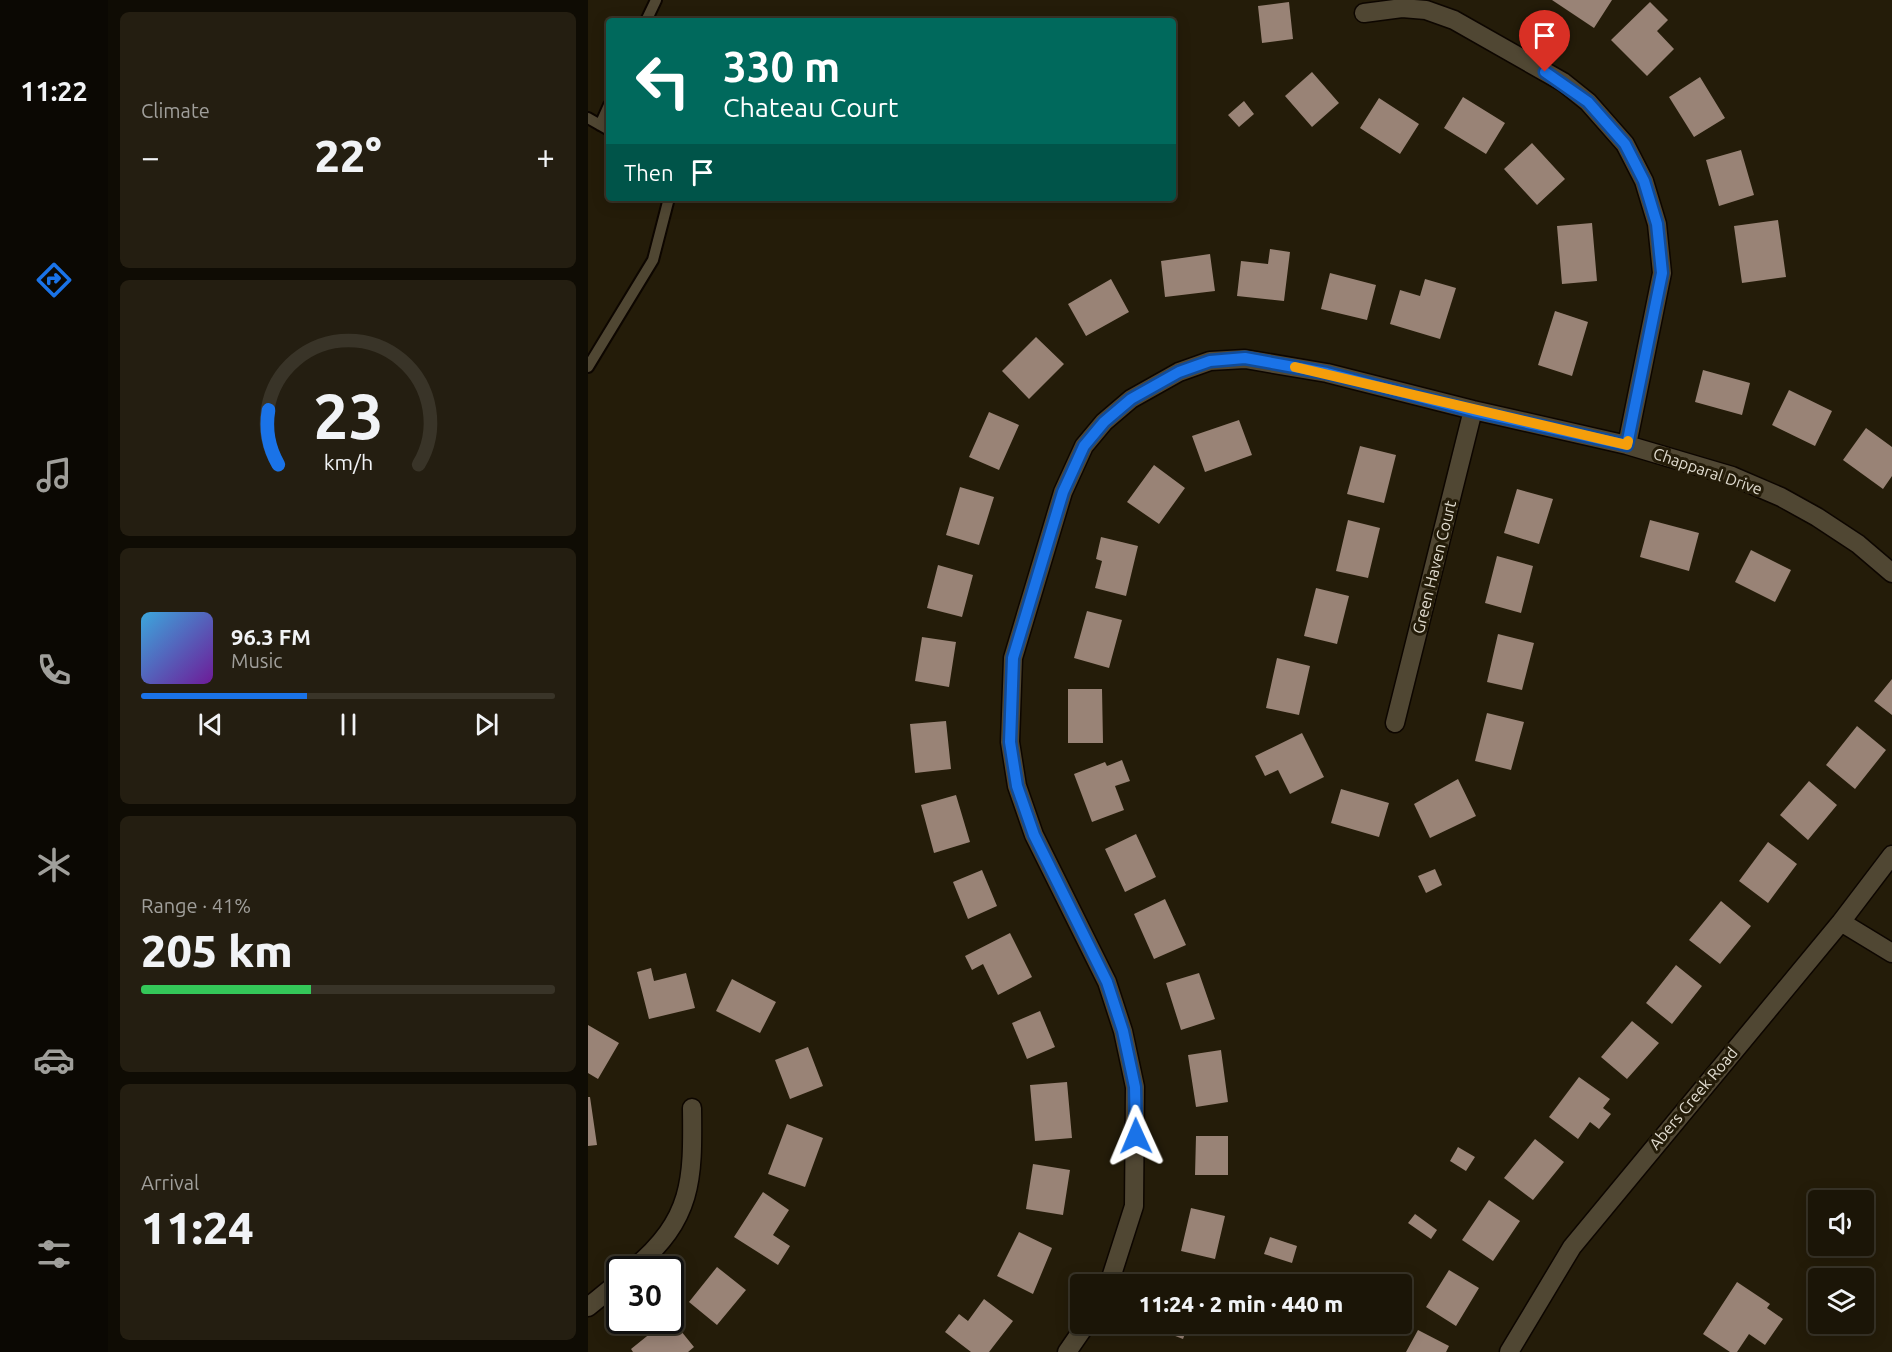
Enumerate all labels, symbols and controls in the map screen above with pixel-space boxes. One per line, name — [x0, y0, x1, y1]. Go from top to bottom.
pin — [1519, 10, 1570, 72]
icon: arrive — [1528, 19, 1561, 52]
icon: left — [624, 42, 702, 120]
text: 330 m — [723, 43, 840, 90]
text: 11:22 — [20, 76, 88, 106]
text: Chateau Court — [723, 92, 898, 122]
text: Climate — [141, 99, 210, 122]
text: 22° — [314, 130, 382, 181]
text: − — [141, 138, 160, 175]
text: + — [536, 138, 555, 175]
icon: arrive — [686, 156, 719, 189]
text: Then — [624, 160, 674, 185]
icon: directions — [33, 259, 75, 301]
text: 23 — [313, 381, 383, 451]
street label: Chapparal Drive — [1651, 444, 1765, 498]
text: km/h — [323, 450, 373, 474]
icon: music — [33, 454, 75, 496]
street label: Green Haven Court — [1409, 498, 1459, 635]
text: 96.3 FM — [231, 624, 311, 649]
icon: phone — [33, 649, 75, 691]
text: Music — [231, 649, 283, 672]
icon: previous — [194, 708, 227, 741]
icon: pause — [332, 708, 365, 741]
icon: next — [470, 708, 503, 741]
icon: climate — [33, 844, 75, 886]
text: Range · 41% — [141, 894, 251, 917]
text: 205 km — [141, 925, 293, 976]
icon: car — [33, 1039, 75, 1081]
street label: Abers Creek Road — [1645, 1043, 1741, 1153]
position arrow — [1104, 1104, 1168, 1168]
text: Arrival — [141, 1171, 199, 1194]
map controls — [1808, 1190, 1874, 1334]
button: sound — [1808, 1190, 1874, 1256]
text: 11:24 — [141, 1202, 254, 1253]
icon: filters — [33, 1233, 75, 1275]
speed limit sign: 30 — [606, 1256, 684, 1334]
button: layers — [1808, 1268, 1874, 1334]
text: 11:24 · 2 min · 440 m — [1139, 1291, 1343, 1316]

